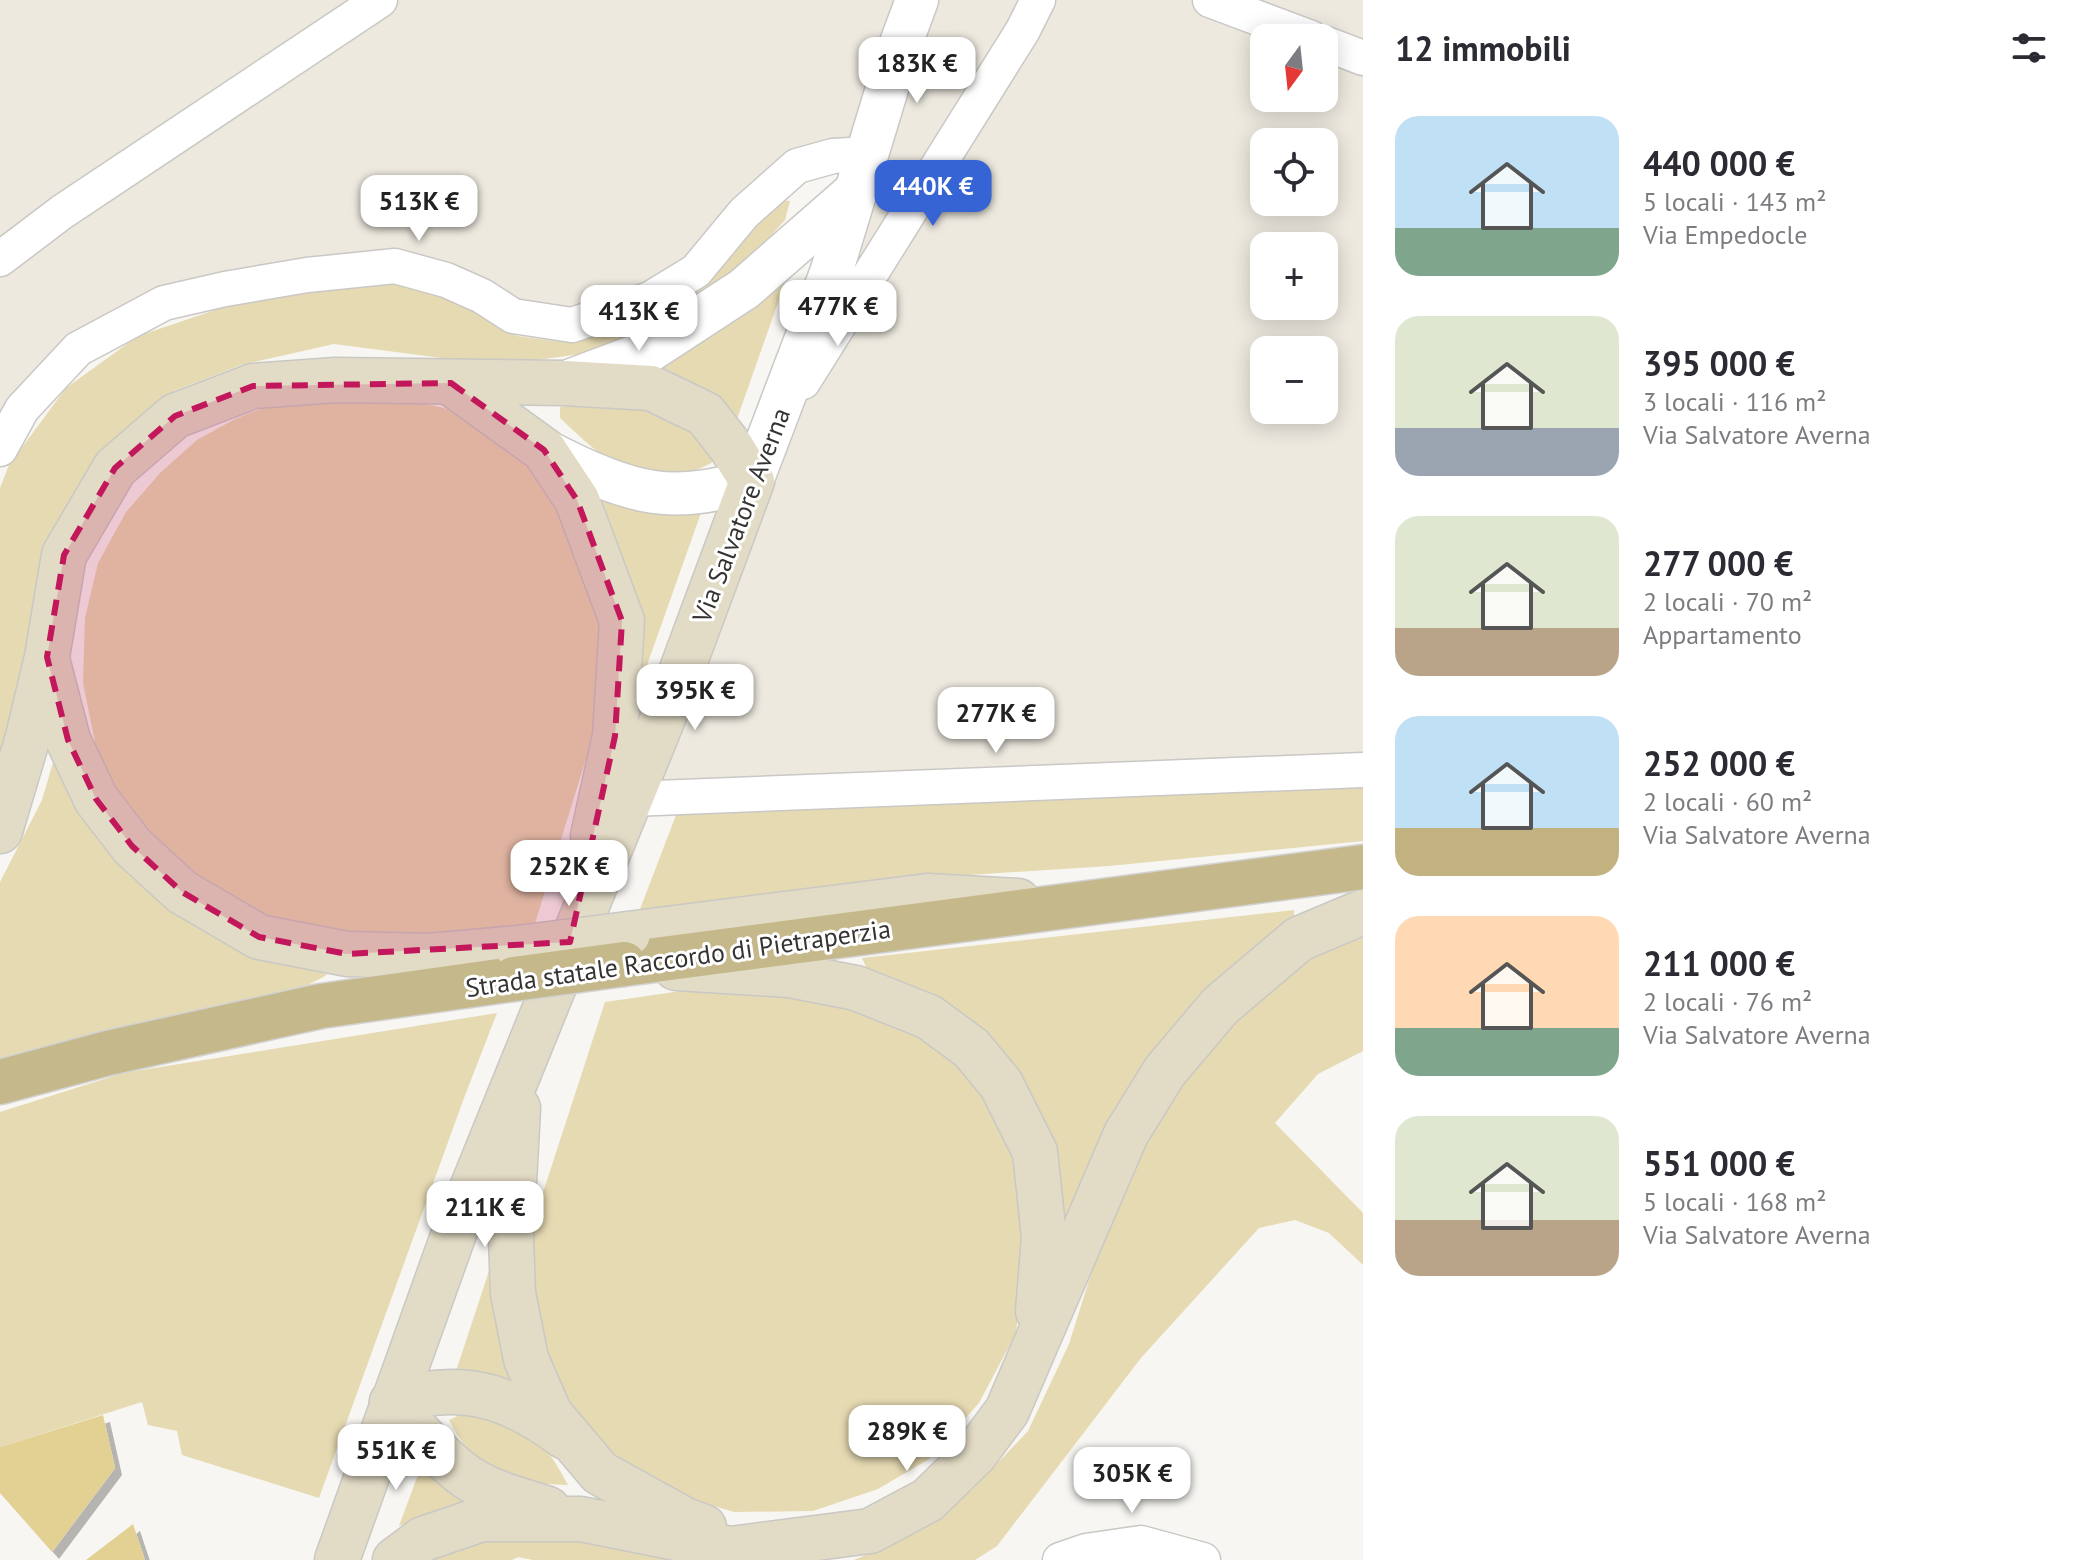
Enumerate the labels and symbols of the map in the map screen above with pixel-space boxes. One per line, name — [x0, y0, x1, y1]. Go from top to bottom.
north arrow — [1250, 24, 1338, 112]
pin: 183K € — [852, 37, 982, 105]
pin: 440K € — [868, 160, 998, 228]
pin: 513K € — [354, 175, 484, 243]
pin: 477K € — [773, 280, 903, 348]
pin: 413K € — [574, 285, 704, 353]
street label: Via Salvatore Averna — [684, 403, 797, 628]
pin: 395K € — [630, 664, 760, 732]
pin: 277K € — [931, 687, 1061, 755]
pin: 252K € — [504, 840, 634, 908]
street label: Strada statale Raccordo di Pietraperzia — [463, 912, 893, 1004]
pin: 211K € — [420, 1181, 550, 1249]
pin: 289K € — [842, 1405, 972, 1473]
pin: 551K € — [331, 1424, 461, 1492]
pin: 305K € — [1067, 1447, 1197, 1515]

